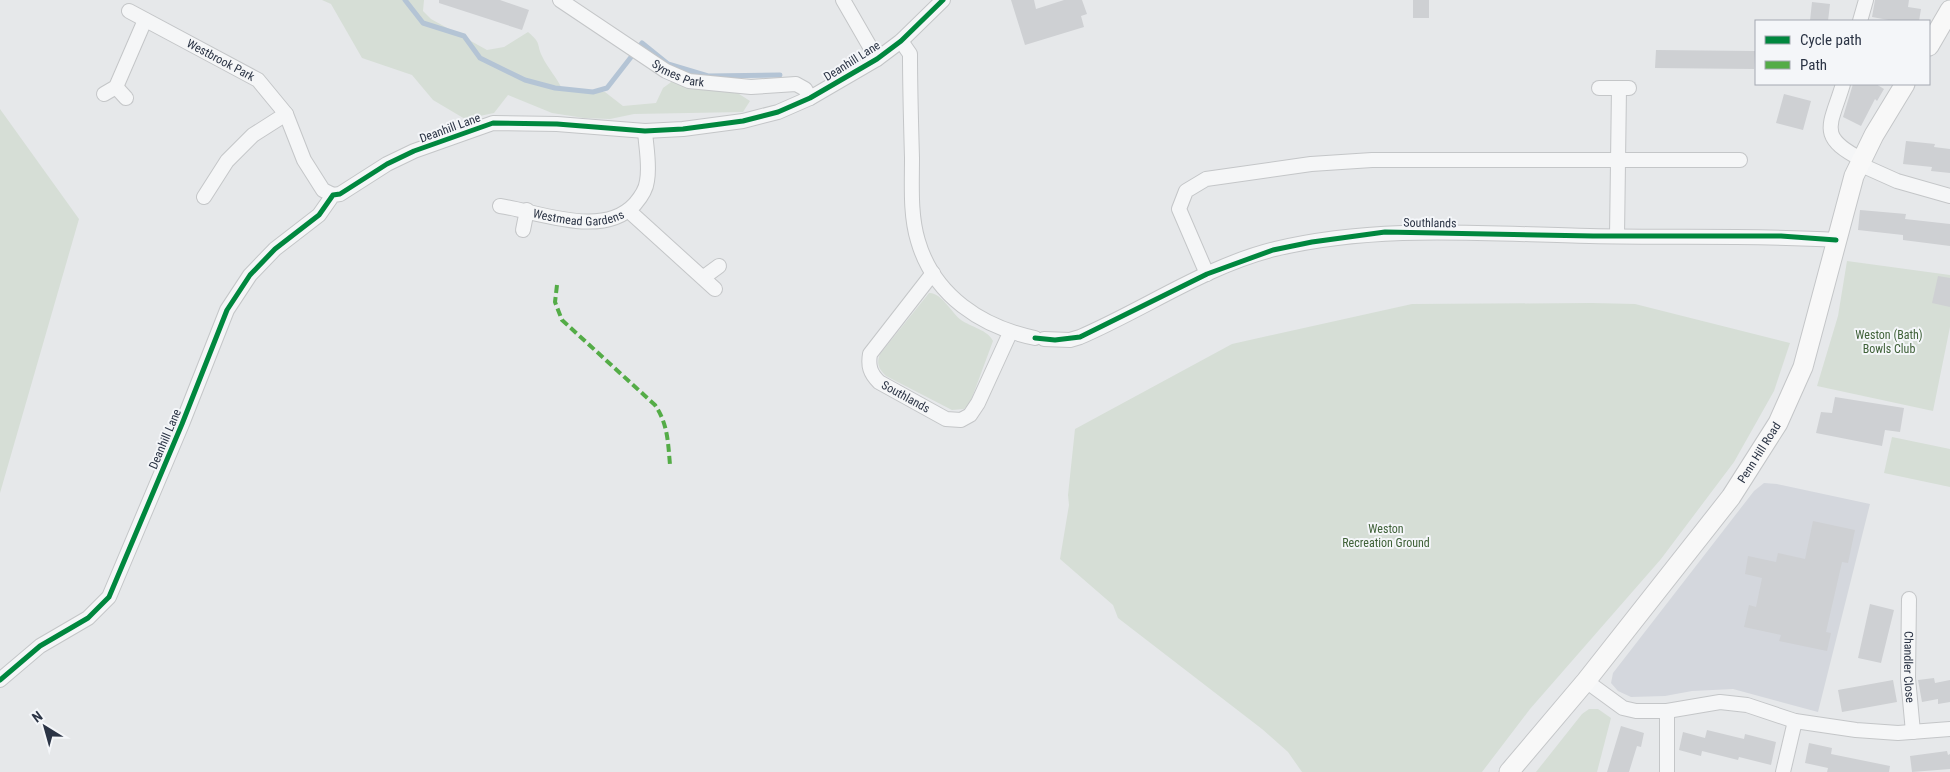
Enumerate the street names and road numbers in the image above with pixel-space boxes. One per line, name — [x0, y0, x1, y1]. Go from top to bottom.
street label: Westbrook Park — [184, 36, 257, 84]
street label: Deanhill Lane — [821, 38, 883, 84]
street label: Symes Park — [649, 57, 705, 89]
street label: Deanhill Lane — [418, 110, 483, 145]
street label: Westmead Gardens — [532, 206, 626, 229]
street label: Southlands — [1403, 216, 1457, 230]
street label: Southlands — [879, 378, 932, 416]
street label: Deanhill Lane — [146, 407, 184, 471]
street label: Penn Hill Road — [1735, 420, 1784, 486]
street label: Chandler Close — [1901, 631, 1917, 704]

